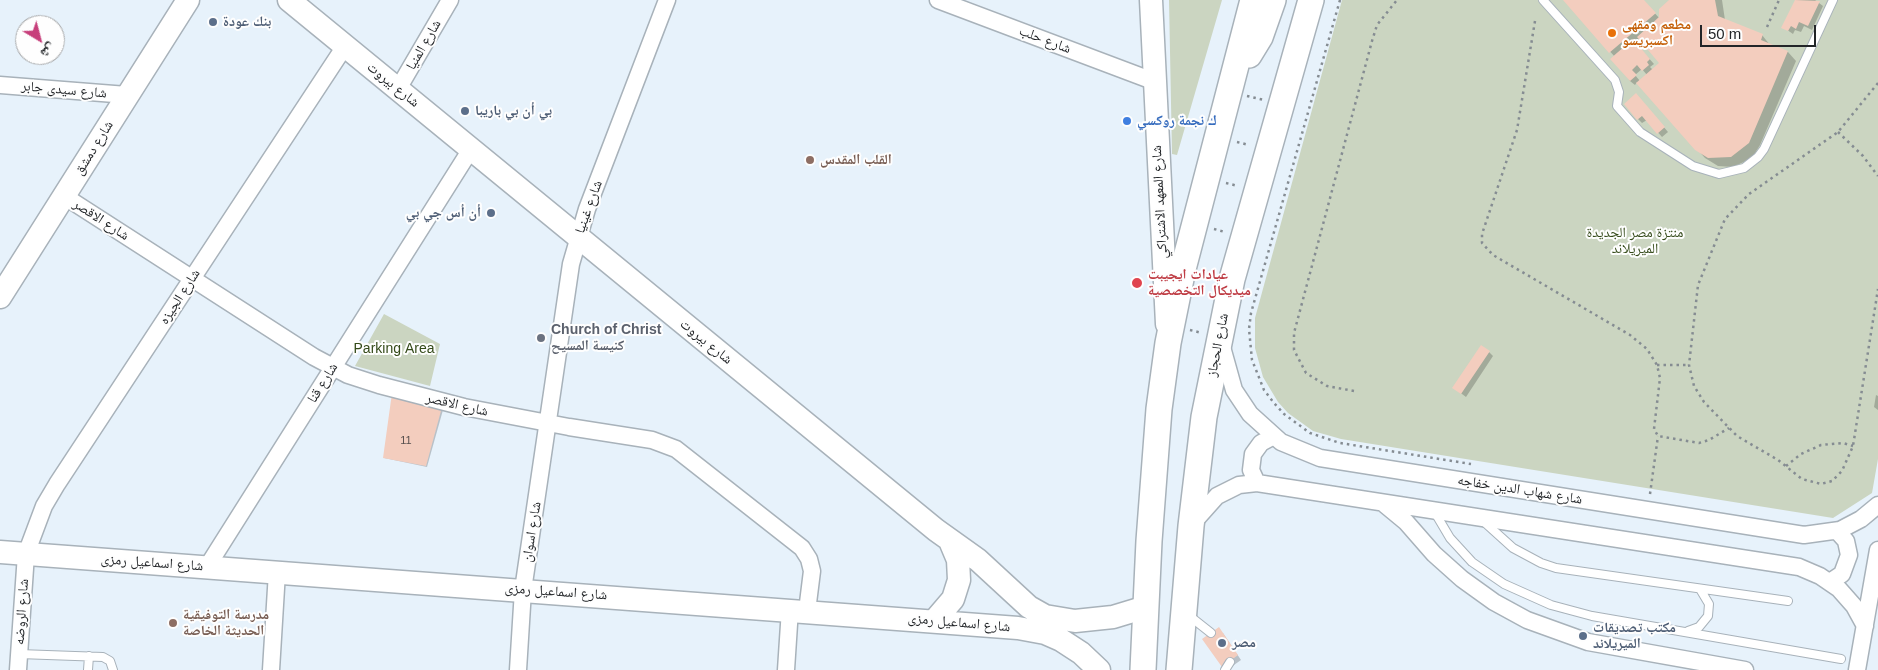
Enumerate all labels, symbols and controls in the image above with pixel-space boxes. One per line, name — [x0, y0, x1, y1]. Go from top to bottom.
place label: بنك عودة — [223, 14, 271, 30]
north arrow — [15, 15, 65, 65]
scale bar — [1703, 15, 1819, 47]
marker: بنك عودة — [207, 16, 219, 28]
street label: شارع المنيا — [403, 17, 445, 73]
place label: مطعم ومقهى اكسبريسو — [1622, 17, 1691, 49]
street label: شارع حلب — [1017, 22, 1073, 58]
text: 50 m — [1708, 25, 1741, 42]
marker: مطعم ومقهى اكسبريسو — [1606, 27, 1618, 39]
text: ش — [38, 40, 59, 62]
street label: شارع بيروت — [363, 59, 423, 111]
street label: شارع سيدى جابر — [20, 78, 108, 102]
place label: بي أن بي باريبا — [475, 103, 552, 119]
marker: بي أن بي باريبا — [459, 105, 471, 117]
place label: ك نجمة روكسي — [1137, 113, 1217, 129]
marker: ك نجمة روكسي — [1121, 115, 1133, 127]
street label: شارع دمشق — [71, 118, 117, 178]
street label: شارع المعهد الاشتراكي — [1149, 145, 1171, 259]
place label: القلب المقدس — [820, 152, 892, 168]
marker: القلب المقدس — [804, 154, 816, 166]
street label: شارع غينيا — [572, 178, 606, 236]
street label: شارع الاقصر — [70, 196, 132, 244]
place label: أن أس جي بي — [406, 205, 481, 221]
marker: أن أس جي بي — [485, 207, 497, 219]
park label: منتزة مصر الجديدة الميريلاند — [1586, 225, 1684, 258]
street label: شارع الجيزه — [156, 266, 204, 328]
place label: عيادات ايجيبت ميديكال التخصصية — [1148, 267, 1251, 300]
marker: عيادات ايجيبت ميديكال التخصصية — [1130, 276, 1144, 290]
street label: شارع الحجاز — [1204, 312, 1232, 378]
street label: شارع بيروت — [676, 316, 736, 368]
place label: Church of Christ كنيسة المسيح — [551, 322, 661, 354]
marker: Church of Christ كنيسة المسيح — [535, 332, 547, 344]
park label: Parking Area — [354, 341, 434, 357]
street label: شارع قنا — [304, 360, 342, 406]
street label: شارع الاقصر — [424, 390, 490, 420]
house number: 11 — [400, 434, 412, 448]
street label: شارع شهاب الدين خفاجه — [1456, 472, 1584, 508]
street label: شارع اسوان — [519, 500, 545, 564]
street label: شارع اسماعيل رمزى — [100, 551, 204, 575]
street label: شارع الروضه — [11, 578, 33, 646]
street label: شارع اسماعيل رمزى — [504, 580, 608, 604]
place label: مدرسة التوفيقية الحديثة الخاصة — [183, 607, 269, 640]
street label: شارع اسماعيل رمزى — [907, 610, 1011, 636]
marker: مدرسة التوفيقية الحديثة الخاصة — [167, 617, 179, 629]
place label: مكتب تصديقات الميريلاند — [1593, 620, 1676, 652]
marker: مكتب تصديقات الميريلاند — [1577, 630, 1589, 642]
place label: مصر — [1232, 635, 1256, 651]
marker: مصر — [1216, 637, 1228, 649]

